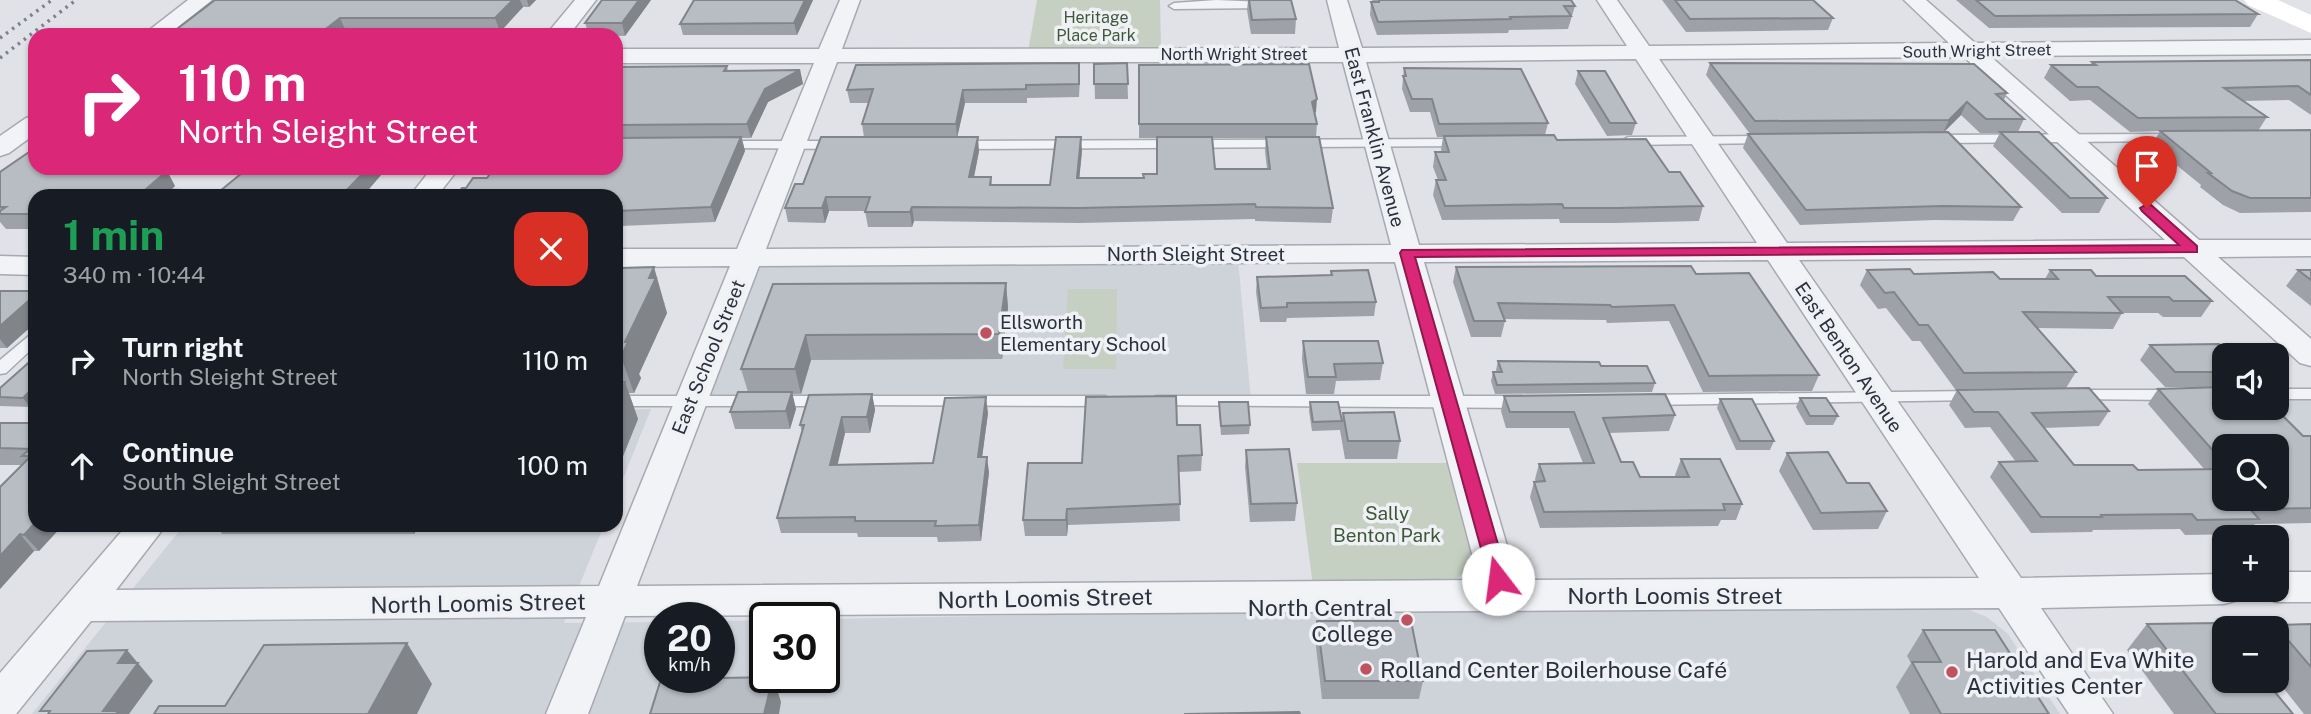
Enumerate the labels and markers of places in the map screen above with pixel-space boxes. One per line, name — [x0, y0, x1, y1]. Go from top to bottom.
pin — [2117, 136, 2177, 208]
place label: Ellsworth Elementary School — [1000, 311, 1167, 355]
marker: Ellsworth Elementary School — [978, 325, 994, 341]
place label: North Central College — [1248, 594, 1393, 647]
marker: North Central College — [1399, 612, 1415, 628]
place label: Harold and Eva White Activities Center — [1966, 646, 2195, 699]
place label: Rolland Center Boilerhouse Café — [1380, 656, 1727, 683]
marker: Rolland Center Boilerhouse Café — [1358, 661, 1374, 677]
marker: Harold and Eva White Activities Center — [1944, 664, 1960, 680]

